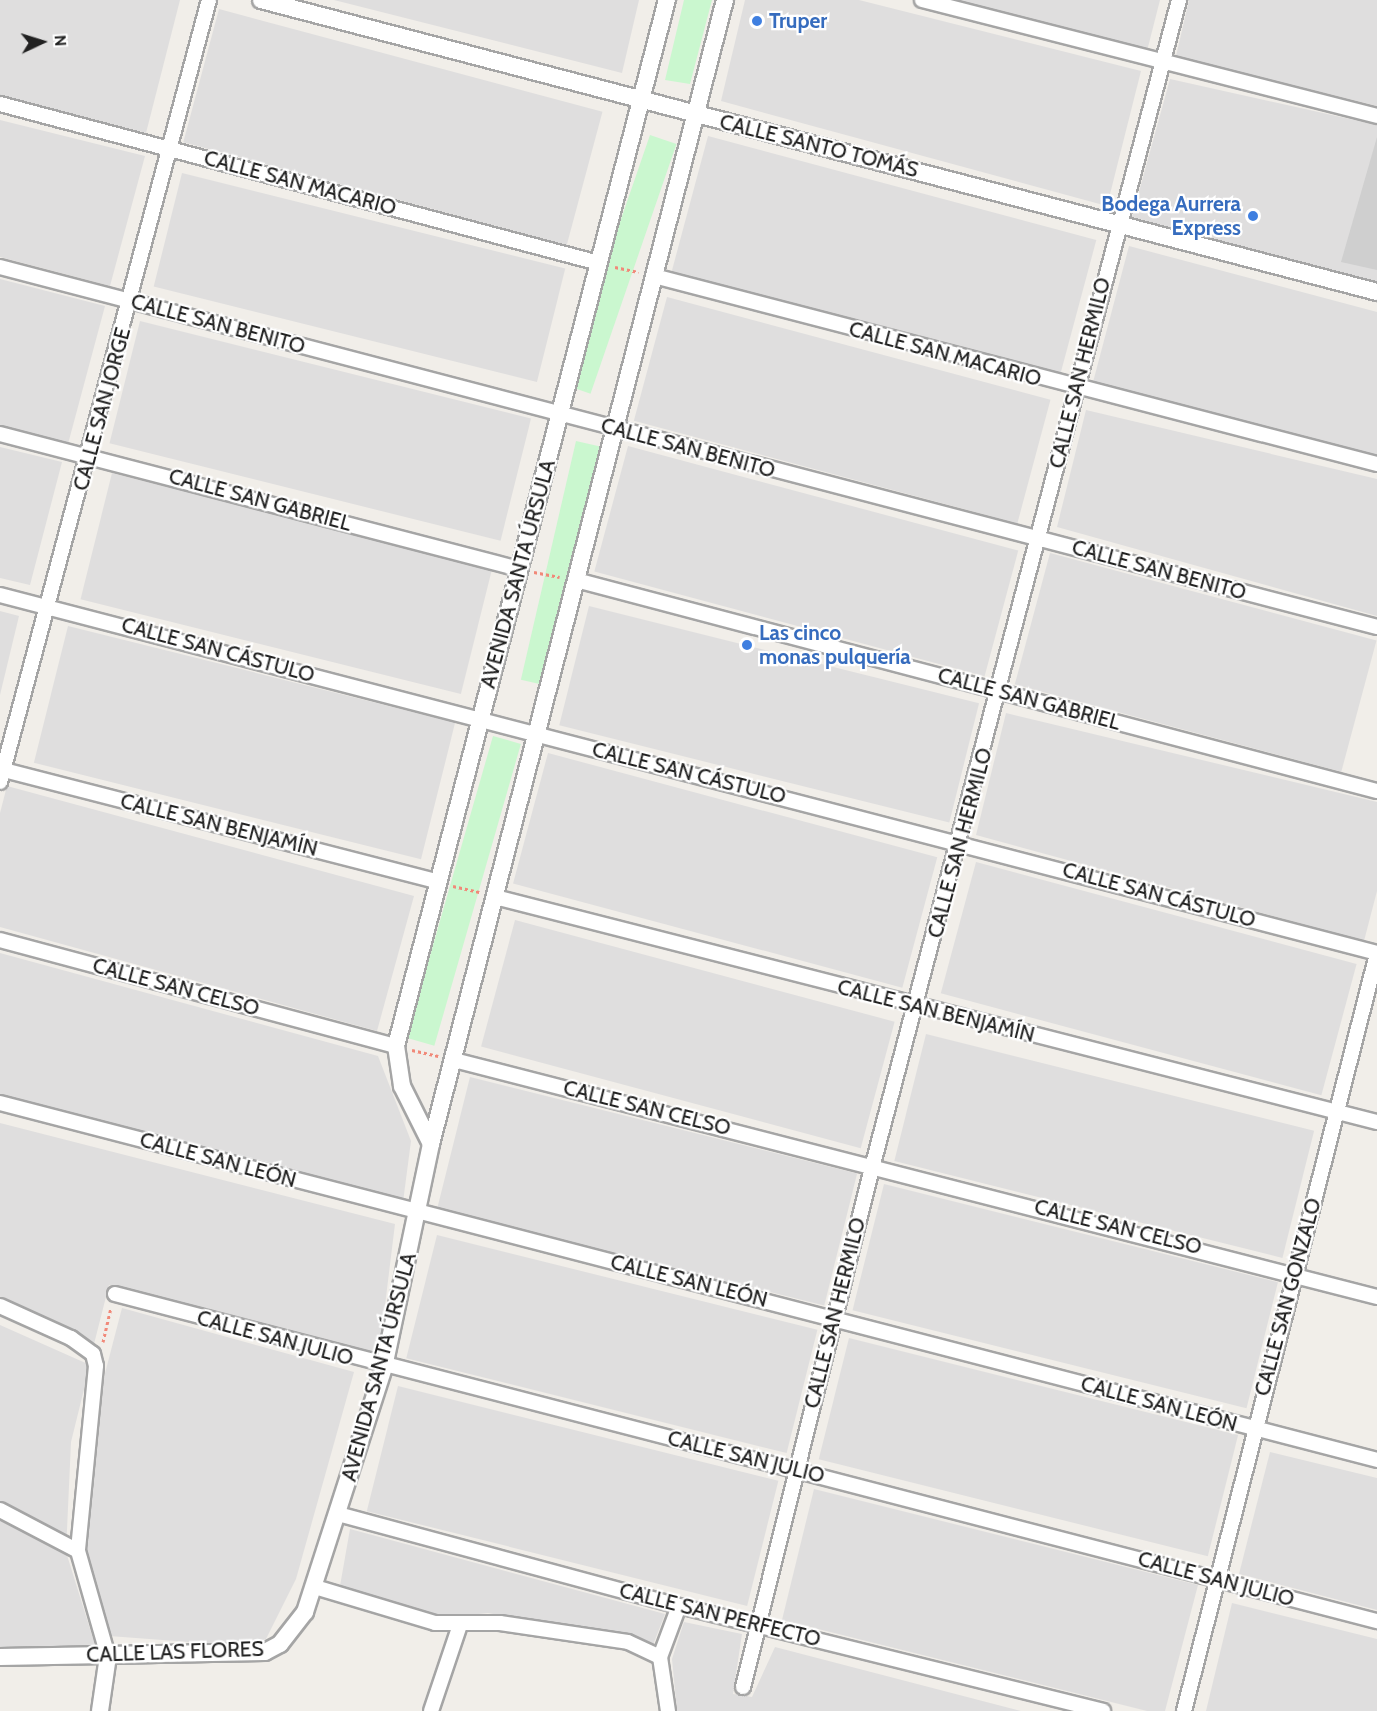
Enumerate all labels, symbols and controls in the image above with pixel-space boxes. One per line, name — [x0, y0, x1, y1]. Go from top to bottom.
place label: Truper — [769, 8, 827, 34]
north arrow — [12, 12, 72, 72]
marker: Truper — [750, 14, 764, 28]
text: N — [51, 34, 70, 47]
street label: CALLE SANTO TOMÁS — [717, 109, 921, 183]
street label: CALLE SAN MACARIO — [201, 145, 399, 221]
place label: Bodega Aurrera Express — [1101, 191, 1241, 241]
marker: Bodega Aurrera Express — [1246, 209, 1260, 223]
street label: CALLE SAN HERMILO — [1044, 275, 1116, 471]
street label: CALLE SAN BENITO — [128, 289, 308, 359]
street label: CALLE SAN MACARIO — [846, 316, 1044, 392]
street label: CALLE SAN JORGE — [68, 325, 136, 493]
street label: CALLE SAN BENITO — [598, 413, 778, 483]
street label: AVENIDA SANTA ÚRSULA — [475, 457, 561, 691]
street label: CALLE SAN GABRIEL — [166, 464, 354, 536]
street label: CALLE SAN BENITO — [1069, 535, 1249, 605]
street label: CALLE SAN CÁSTULO — [119, 612, 317, 688]
place label: Las cinco monas pulquería — [759, 620, 911, 670]
marker: Las cinco monas pulquería — [740, 638, 754, 652]
street label: CALLE SAN GABRIEL — [935, 663, 1123, 735]
street label: CALLE SAN CÁSTULO — [590, 737, 788, 809]
street label: CALLE SAN HERMILO — [923, 745, 997, 941]
street label: CALLE SAN BENJAMÍN — [118, 788, 320, 862]
street label: CALLE SAN CÁSTULO — [1060, 857, 1258, 933]
street label: CALLE SAN CELSO — [90, 953, 262, 1021]
street label: CALLE SAN BENJAMÍN — [835, 974, 1037, 1048]
street label: CALLE SAN CELSO — [561, 1075, 733, 1141]
street label: CALLE SAN LEÓN — [137, 1127, 299, 1193]
street label: CALLE SAN CELSO — [1032, 1194, 1204, 1260]
street label: CALLE SAN GONZALO — [1249, 1195, 1327, 1399]
street label: CALLE SAN HERMILO — [799, 1215, 871, 1411]
street label: CALLE SAN LEÓN — [608, 1249, 770, 1313]
street label: AVENIDA SANTA ÚRSULA — [336, 1250, 422, 1484]
street label: CALLE SAN JULIO — [194, 1305, 356, 1371]
street label: CALLE SAN LEÓN — [1078, 1371, 1240, 1437]
street label: CALLE SAN JULIO — [665, 1425, 827, 1489]
street label: CALLE SAN JULIO — [1135, 1546, 1297, 1612]
street label: CALLE SAN PERFECTO — [617, 1578, 823, 1652]
street label: CALLE LAS FLORES — [86, 1636, 264, 1668]

